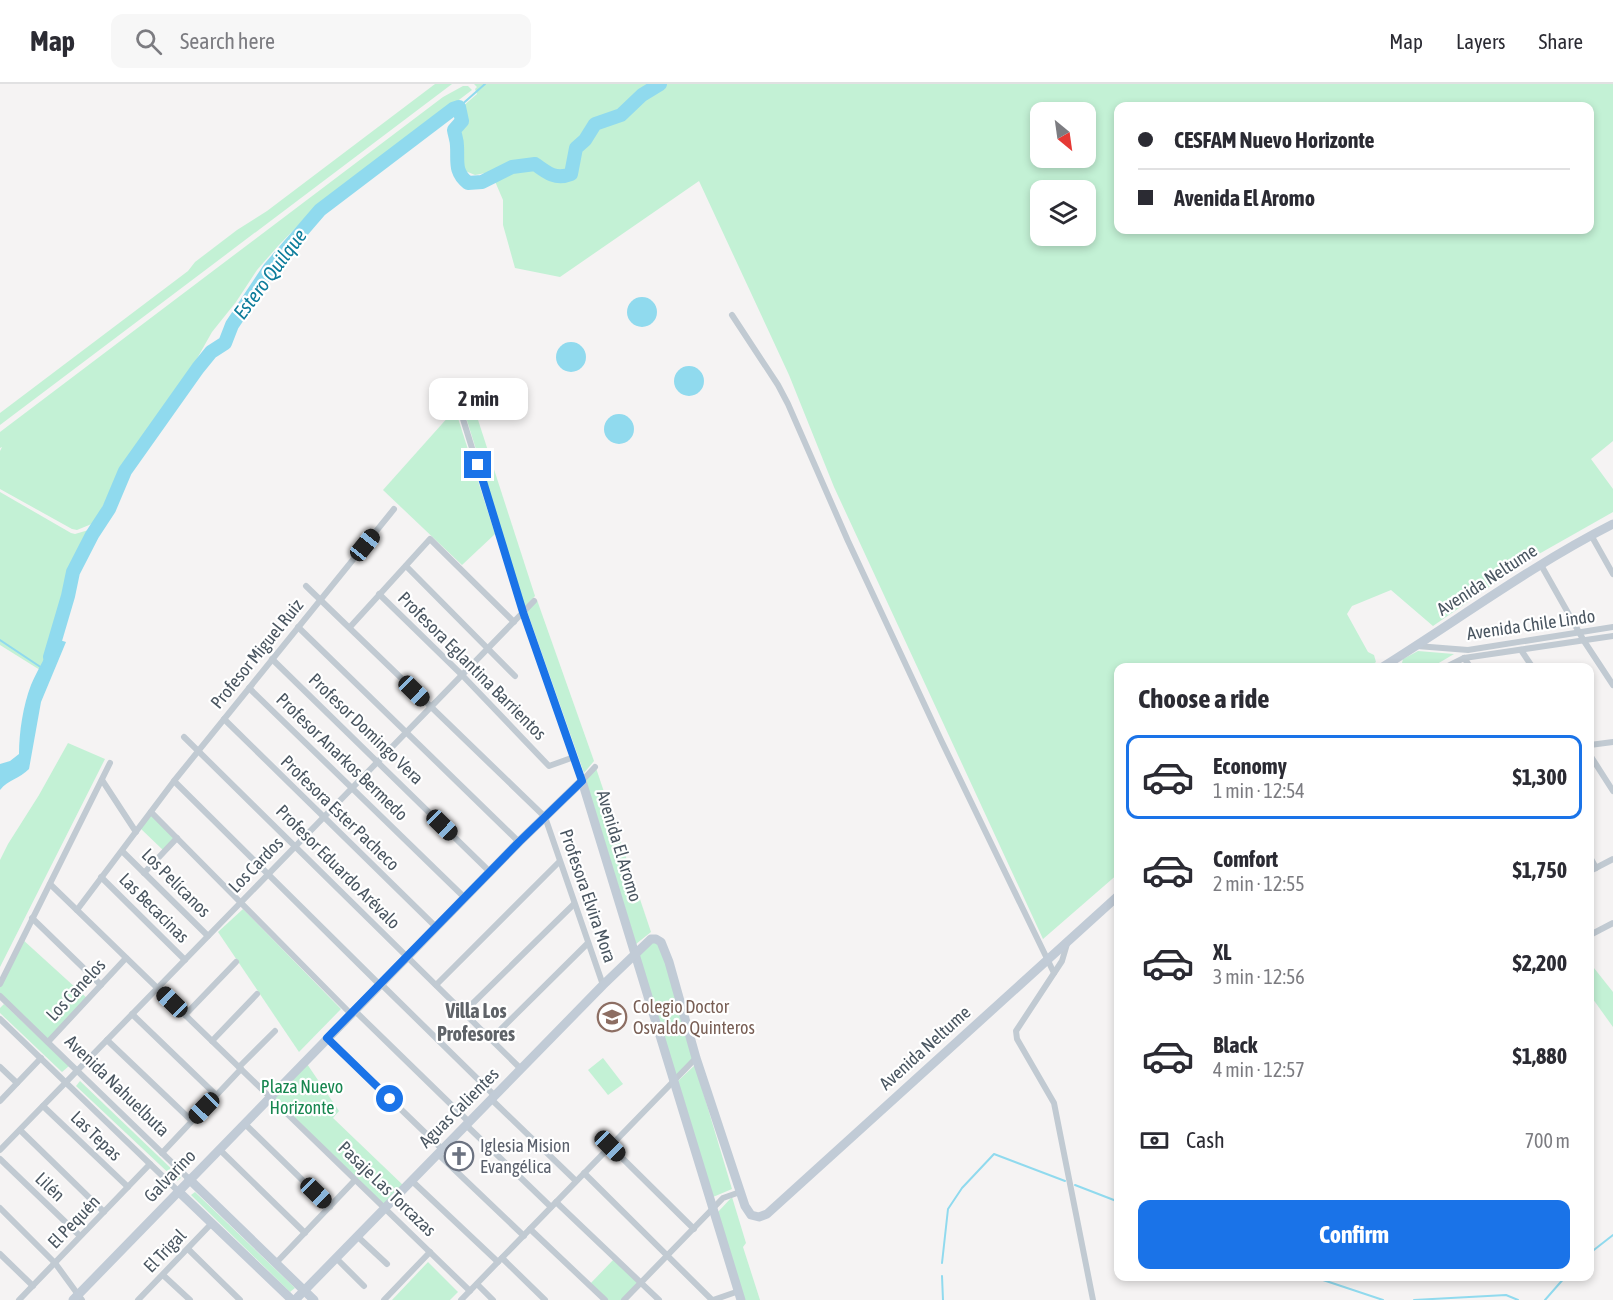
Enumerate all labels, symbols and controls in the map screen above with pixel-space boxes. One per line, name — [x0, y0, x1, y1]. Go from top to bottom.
search box — [111, 14, 531, 68]
text: Map — [30, 25, 75, 57]
icon: search — [132, 25, 165, 58]
text: Search here — [180, 28, 275, 54]
text: Map — [1389, 29, 1423, 53]
text: Layers — [1456, 29, 1506, 53]
text: Share — [1539, 29, 1583, 53]
north arrow — [1030, 102, 1096, 168]
map controls — [1030, 102, 1096, 246]
text: CESFAM Nuevo Horizonte — [1174, 127, 1375, 153]
button: layers — [1030, 180, 1096, 246]
text: Avenida El Aromo — [1174, 185, 1315, 211]
water label: Estero Quilque — [228, 224, 311, 323]
callout: 2 min — [428, 378, 528, 420]
text: 2 min — [458, 387, 499, 410]
route end — [464, 451, 491, 478]
car — [347, 525, 383, 565]
street label: Avenida Neltume — [1433, 539, 1541, 620]
street label: Profesora Eglantina Barrientos — [394, 587, 551, 744]
street label: Profesor Miguel Ruiz — [206, 594, 307, 713]
street label: Avenida Chile Lindo — [1465, 605, 1597, 644]
street label: Profesor Domingo Vera — [305, 669, 428, 789]
car — [395, 672, 433, 710]
text: Choose a ride — [1138, 683, 1270, 714]
street label: Profesor Anarkos Bermedo — [272, 689, 412, 825]
icon: car — [1141, 750, 1195, 804]
street label: Profesora Ester Pacheco — [277, 751, 404, 875]
text: Economy — [1213, 753, 1287, 779]
text: $1,300 — [1512, 764, 1567, 790]
text: 1 min · 12:54 — [1213, 779, 1305, 802]
street label: Avenida El Aromo — [593, 788, 646, 904]
street label: Profesor Eduardo Arévalo — [272, 800, 405, 933]
car — [423, 806, 461, 844]
street label: Profesora Elvira Mora — [556, 826, 621, 965]
street label: Los Cardos — [224, 832, 287, 897]
icon: car — [1141, 843, 1195, 897]
street label: Los Pelícanos — [138, 844, 215, 921]
text: Comfort — [1213, 846, 1278, 872]
text: $1,750 — [1512, 857, 1567, 883]
street label: Las Becacinas — [115, 868, 194, 947]
text: 2 min · 12:55 — [1213, 872, 1305, 895]
icon: car — [1141, 936, 1195, 990]
text: XL — [1213, 939, 1231, 965]
text: $2,200 — [1512, 950, 1567, 976]
street label: Los Canelos — [42, 954, 110, 1025]
text: 3 min · 12:56 — [1213, 965, 1305, 988]
car — [153, 983, 191, 1021]
place label: Colegio Doctor Osvaldo Quinteros — [633, 996, 755, 1038]
district label: Villa Los Profesores — [437, 999, 515, 1045]
school or university icon: Colegio Doctor Osvaldo Quinteros — [596, 1001, 628, 1033]
street label: Avenida Neltume — [875, 1001, 974, 1094]
icon: car — [1141, 1029, 1195, 1083]
street label: Avenida Nahuelbuta — [61, 1031, 174, 1141]
text: Black — [1213, 1032, 1257, 1058]
text: $1,880 — [1512, 1043, 1567, 1069]
text: 4 min · 12:57 — [1213, 1058, 1305, 1081]
street label: Aguas Calientes — [414, 1063, 503, 1152]
park label: Plaza Nuevo Horizonte — [261, 1076, 343, 1118]
route start — [376, 1085, 403, 1112]
car — [185, 1089, 223, 1127]
street label: Las Tepas — [67, 1106, 126, 1165]
icon: cash — [1138, 1124, 1171, 1157]
car — [591, 1127, 629, 1165]
text: Cash — [1186, 1127, 1225, 1153]
text: 700 m — [1525, 1129, 1570, 1152]
place label: Iglesia Mision Evangélica — [480, 1135, 570, 1177]
street label: Pasaje Las Torcazas — [334, 1137, 440, 1240]
church icon: Iglesia Mision Evangélica — [443, 1140, 475, 1172]
street label: Galvarino — [140, 1145, 200, 1206]
street label: Lilén — [31, 1168, 69, 1206]
car — [297, 1174, 335, 1212]
street label: El Pequén — [43, 1191, 104, 1253]
button: Confirm — [1138, 1200, 1570, 1269]
street label: El Trigal — [139, 1225, 190, 1277]

